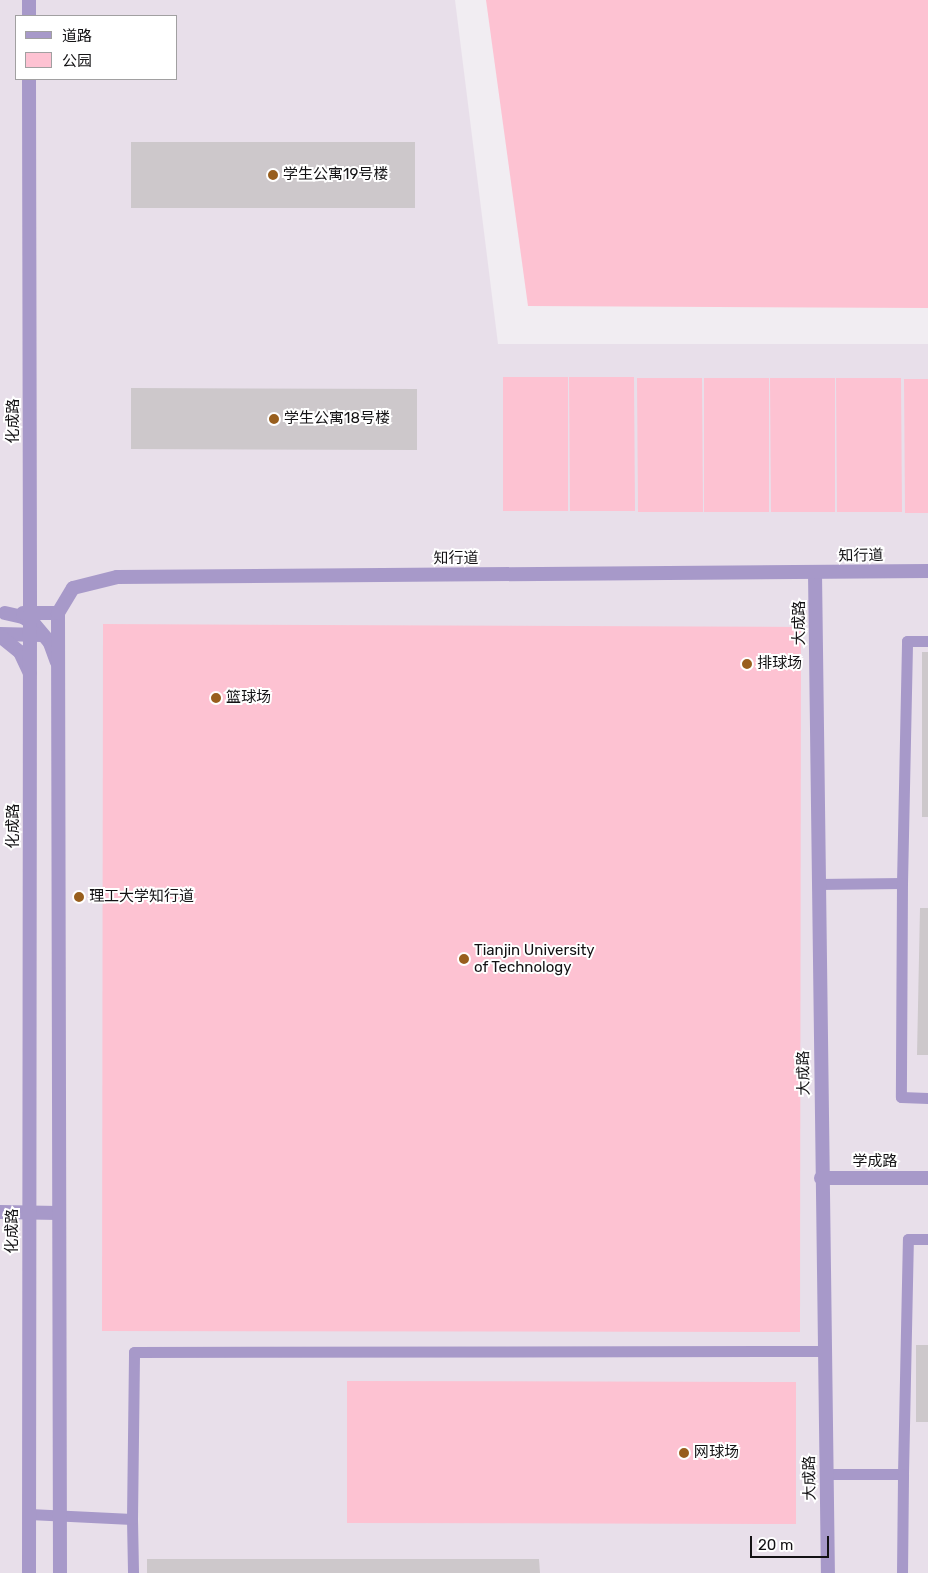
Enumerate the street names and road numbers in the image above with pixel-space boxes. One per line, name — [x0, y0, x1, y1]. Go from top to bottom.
street label: 化成路 — [5, 399, 23, 443]
street label: 知行道 — [838, 547, 884, 565]
street label: 知行道 — [434, 550, 478, 568]
street label: 大成路 — [791, 601, 809, 645]
street label: 化成路 — [5, 804, 23, 848]
street label: 大成路 — [795, 1050, 813, 1096]
street label: 学成路 — [853, 1153, 897, 1171]
street label: 化成路 — [4, 1209, 22, 1253]
street label: 大成路 — [801, 1455, 819, 1501]

